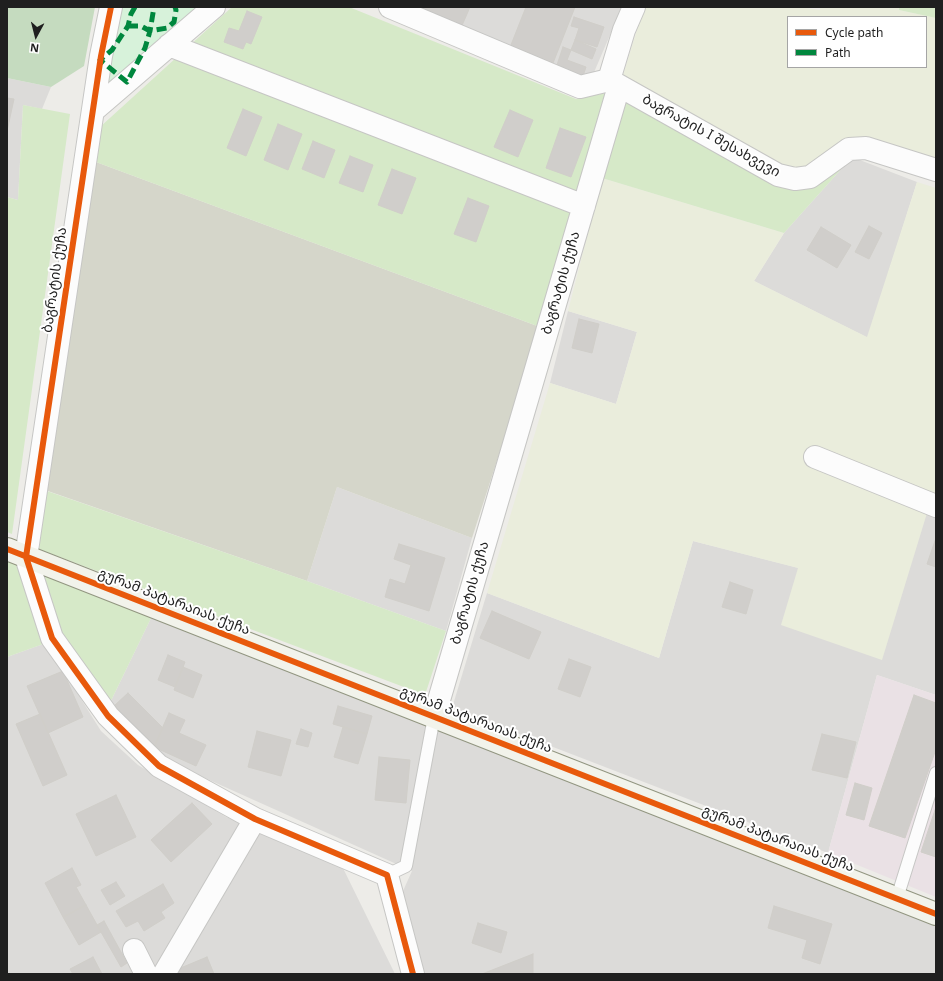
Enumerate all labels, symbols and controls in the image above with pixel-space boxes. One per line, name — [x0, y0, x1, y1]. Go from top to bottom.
north arrow — [16, 16, 56, 56]
legend — [787, 16, 927, 68]
text: Cycle path — [825, 24, 883, 41]
text: N — [29, 40, 40, 56]
text: Path — [825, 44, 851, 61]
street label: ბაგრატის I შესახვევი — [639, 91, 783, 181]
street label: ბაგრატის ქუჩა — [39, 226, 71, 334]
street label: ბაგრატის ქუჩა — [538, 230, 584, 336]
street label: ბაგრატის ქუჩა — [447, 540, 493, 646]
street label: გურამ პატარაიას ქუჩა — [96, 565, 252, 639]
street label: გურამ პატარაიას ქუჩა — [398, 683, 554, 757]
street label: გურამ პატარაიას ქუჩა — [700, 802, 856, 876]

